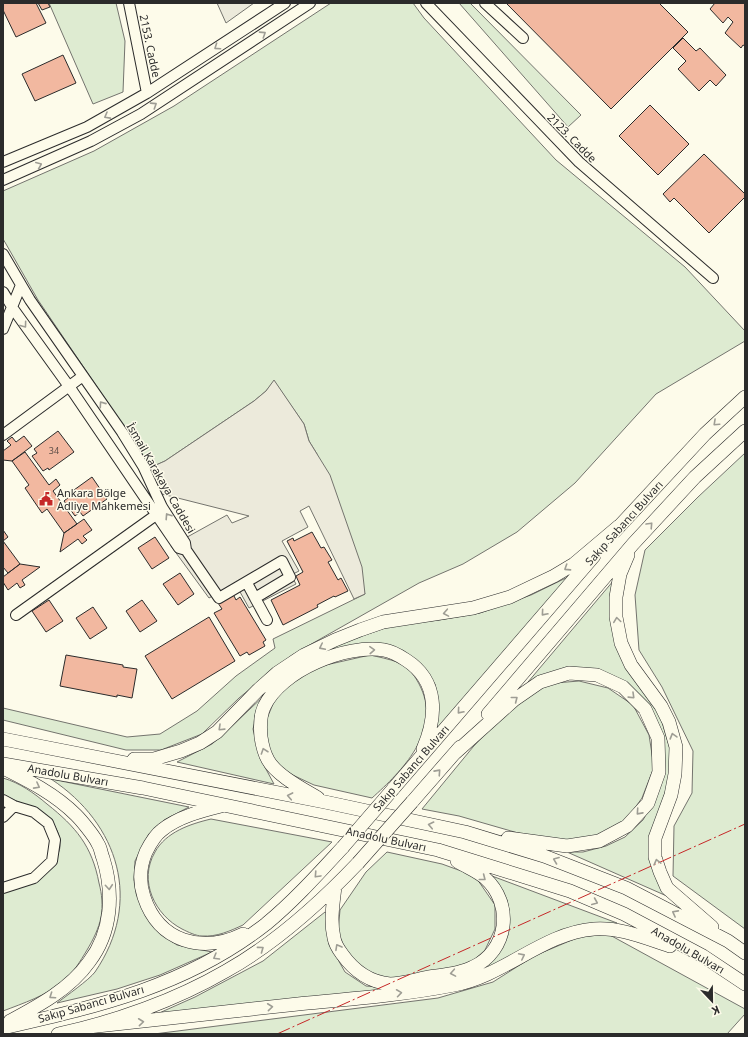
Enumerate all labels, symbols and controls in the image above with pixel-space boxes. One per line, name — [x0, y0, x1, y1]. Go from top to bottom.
street label: 2153. Cadde — [137, 13, 164, 79]
one-way arrow — [259, 31, 266, 39]
one-way arrow — [214, 43, 221, 50]
one-way arrow — [150, 103, 157, 110]
street label: 2123. Cadde — [544, 110, 600, 166]
one-way arrow — [104, 111, 111, 118]
one-way arrow — [35, 162, 42, 170]
one-way arrow — [20, 320, 27, 327]
one-way arrow — [99, 401, 107, 408]
one-way arrow — [713, 418, 721, 426]
street label: İsmail Karakaya Caddesi — [124, 420, 199, 536]
house number: 34 — [49, 444, 59, 457]
street label: Sakıp Sabancı Bulvarı — [581, 477, 666, 568]
place label: Ankara Bölge Adliye Mahkemesi — [57, 485, 151, 513]
public building icon: Ankara Bölge Adliye Mahkemesi — [38, 491, 54, 507]
one-way arrow — [165, 513, 172, 520]
one-way arrow — [646, 522, 653, 530]
one-way arrow — [564, 563, 571, 571]
one-way arrow — [443, 608, 449, 617]
one-way arrow — [542, 608, 549, 615]
one-way arrow — [613, 617, 622, 624]
one-way arrow — [318, 642, 326, 650]
one-way arrow — [369, 646, 375, 655]
one-way arrow — [627, 691, 635, 699]
one-way arrow — [511, 697, 518, 704]
one-way arrow — [457, 707, 464, 714]
street label: Sakıp Sabancı Bulvarı — [369, 721, 452, 814]
one-way arrow — [218, 723, 226, 731]
one-way arrow — [669, 733, 678, 740]
one-way arrow — [261, 748, 269, 755]
street label: Anadolu Bulvarı — [26, 760, 110, 789]
one-way arrow — [433, 770, 440, 777]
one-way arrow — [33, 781, 41, 789]
one-way arrow — [287, 792, 293, 800]
one-way arrow — [637, 808, 644, 815]
one-way arrow — [428, 821, 434, 830]
street label: Anadolu Bulvarı — [345, 823, 428, 854]
one-way arrow — [553, 857, 560, 865]
one-way arrow — [653, 859, 662, 866]
one-way arrow — [314, 870, 322, 878]
one-way arrow — [478, 873, 485, 880]
one-way arrow — [104, 884, 113, 890]
one-way arrow — [591, 897, 598, 905]
one-way arrow — [672, 910, 679, 918]
street label: Anadolu Bulvarı — [649, 923, 727, 977]
one-way arrow — [336, 944, 343, 951]
one-way arrow — [257, 946, 264, 954]
one-way arrow — [213, 953, 220, 960]
one-way arrow — [518, 953, 526, 961]
one-way arrow — [450, 968, 456, 977]
street label: Sakıp Sabancı Bulvarı — [36, 981, 146, 1026]
north arrow — [692, 981, 732, 1021]
one-way arrow — [396, 989, 402, 998]
one-way arrow — [49, 991, 56, 999]
text: K — [709, 1002, 722, 1019]
one-way arrow — [267, 1003, 273, 1012]
one-way arrow — [138, 1017, 144, 1026]

